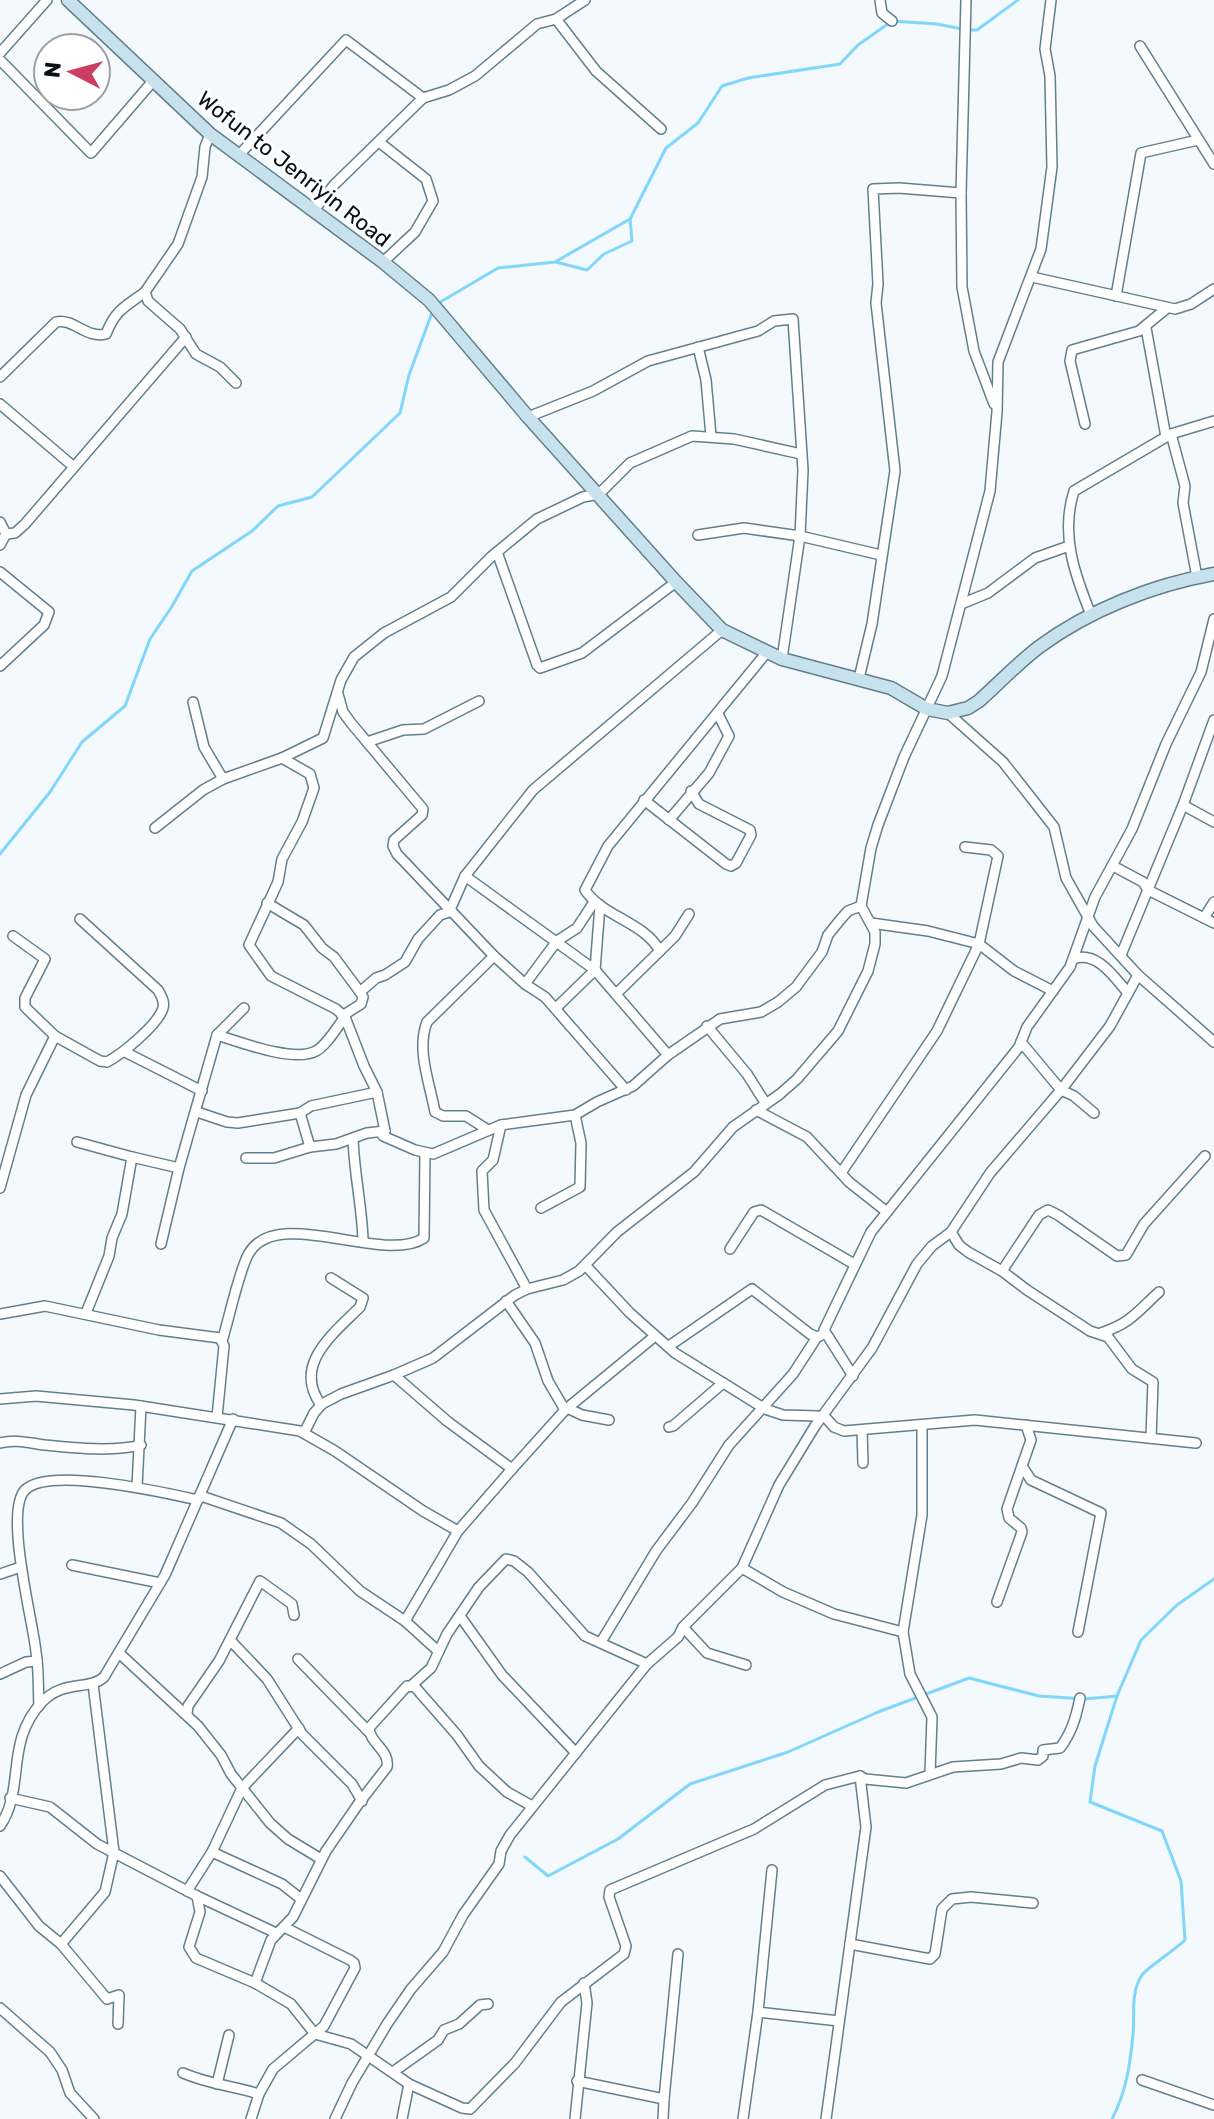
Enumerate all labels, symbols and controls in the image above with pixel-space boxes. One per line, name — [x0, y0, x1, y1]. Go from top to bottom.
north arrow — [32, 32, 112, 112]
text: N — [38, 61, 67, 79]
street label: Wofun to Jenriyin Road — [192, 85, 396, 253]

